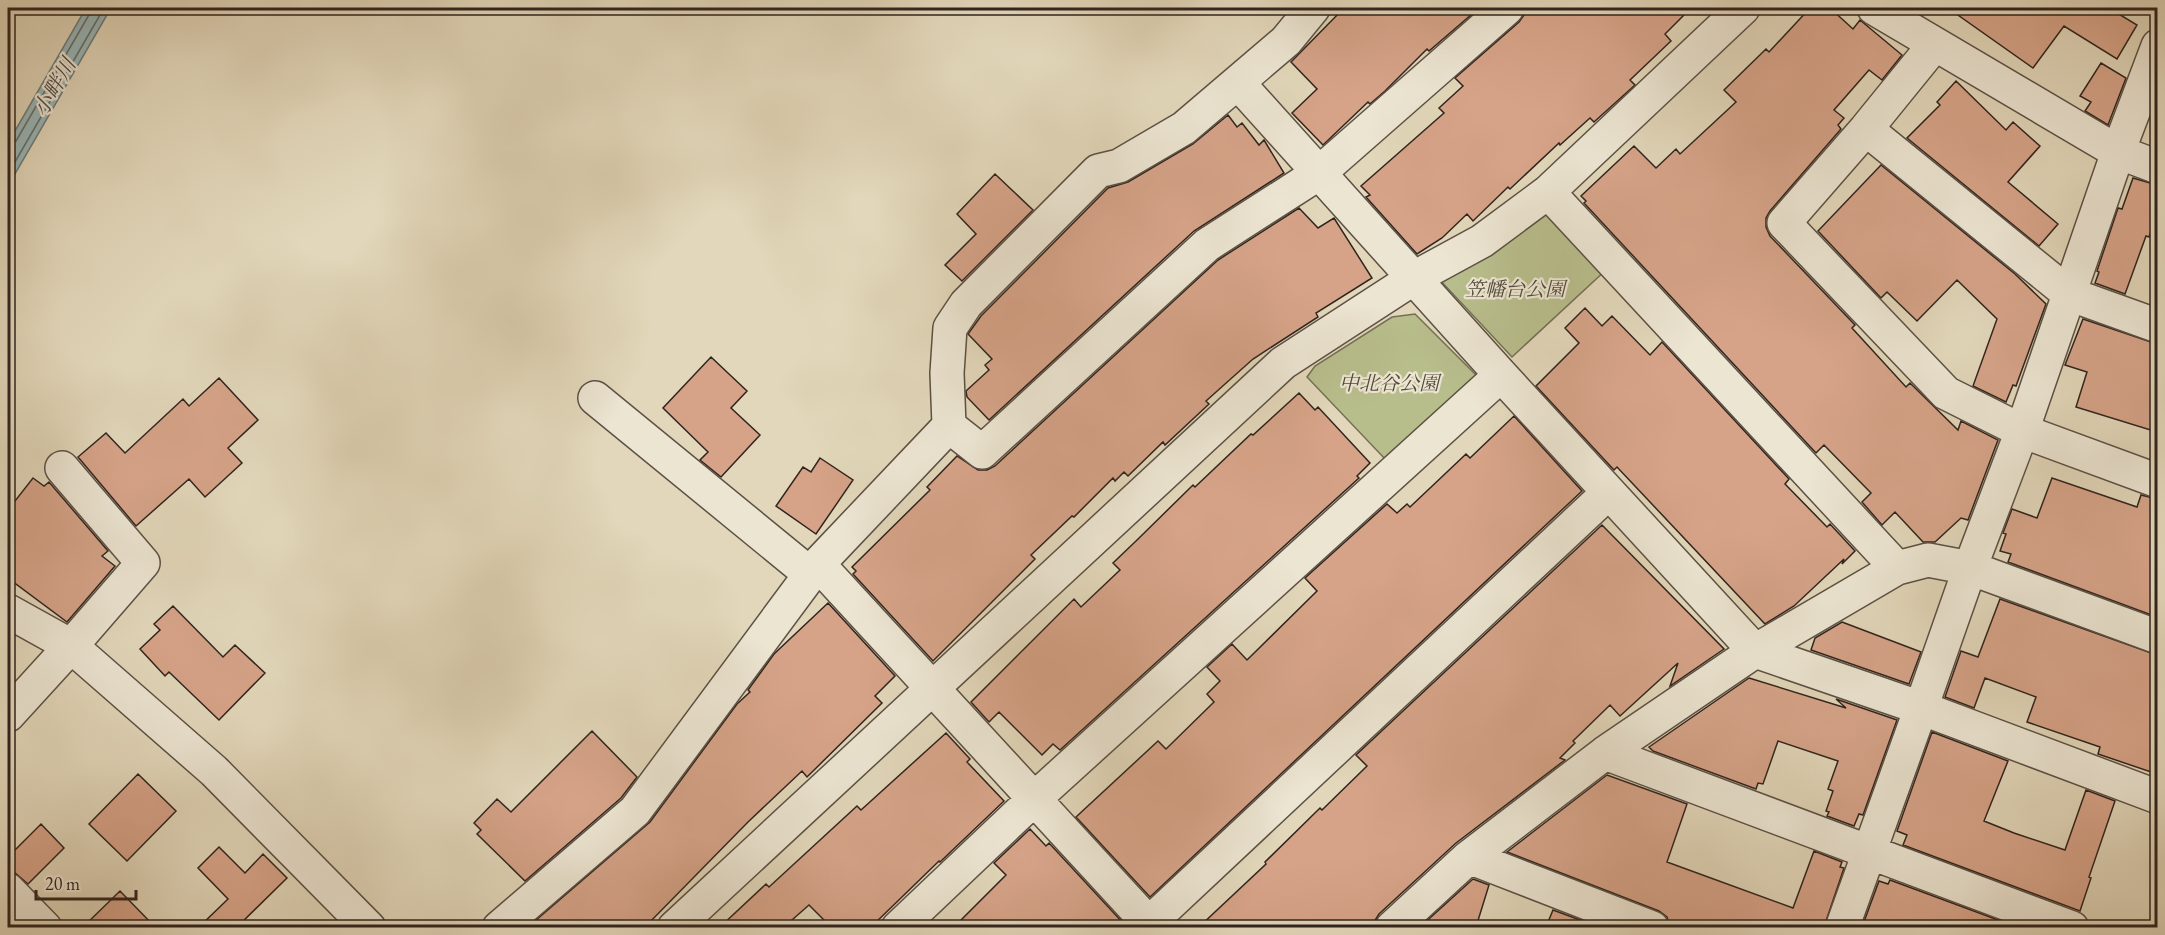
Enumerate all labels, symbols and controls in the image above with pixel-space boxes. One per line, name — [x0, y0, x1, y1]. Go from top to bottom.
water label: 小畔川 — [27, 51, 82, 121]
park label: 笠幡台公園 — [1465, 276, 1568, 302]
park label: 中北谷公園 — [1339, 370, 1442, 396]
scale bar — [36, 863, 136, 901]
text: 20 m — [45, 872, 80, 895]

